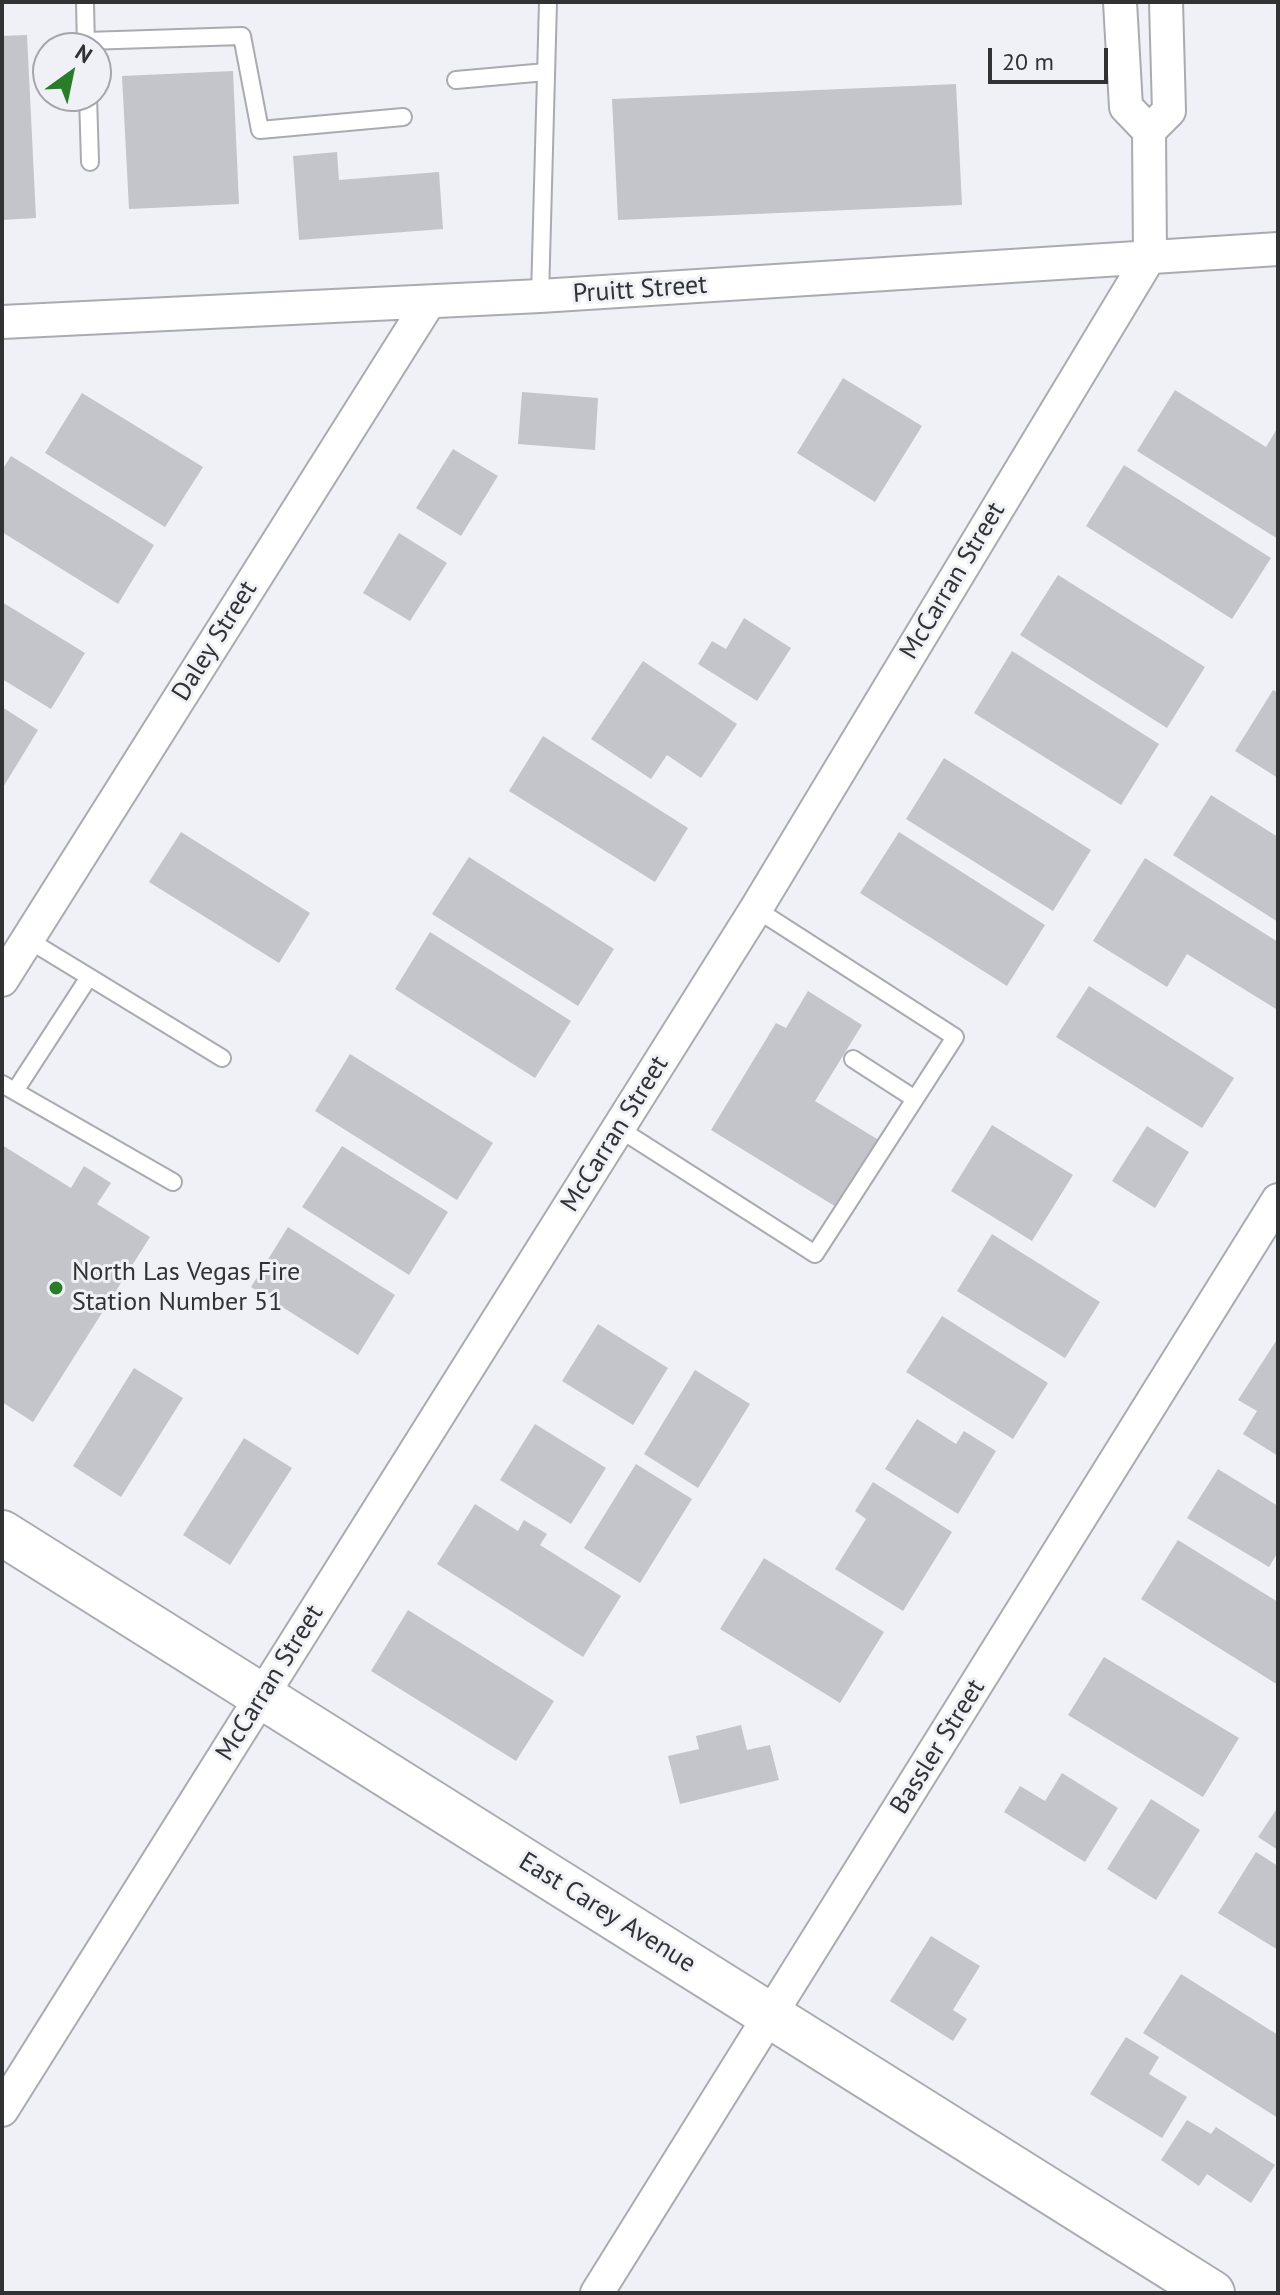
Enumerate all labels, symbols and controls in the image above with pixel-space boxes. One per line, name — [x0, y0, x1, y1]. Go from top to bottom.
north arrow — [32, 32, 112, 112]
scale bar — [992, 32, 1112, 82]
text: N — [70, 38, 98, 69]
text: 20 m — [1002, 46, 1054, 77]
street label: Pruitt Street — [572, 270, 708, 310]
street label: McCarran Street — [894, 497, 1012, 665]
street label: Daley Street — [166, 575, 264, 707]
street label: McCarran Street — [555, 1050, 675, 1218]
place label: North Las Vegas Fire Station Number 51 — [72, 1257, 300, 1318]
marker: North Las Vegas Fire Station Number 51 — [47, 1279, 65, 1297]
street label: McCarran Street — [210, 1599, 330, 1767]
street label: Bassler Street — [884, 1674, 992, 1820]
street label: East Carey Avenue — [513, 1846, 701, 1980]

